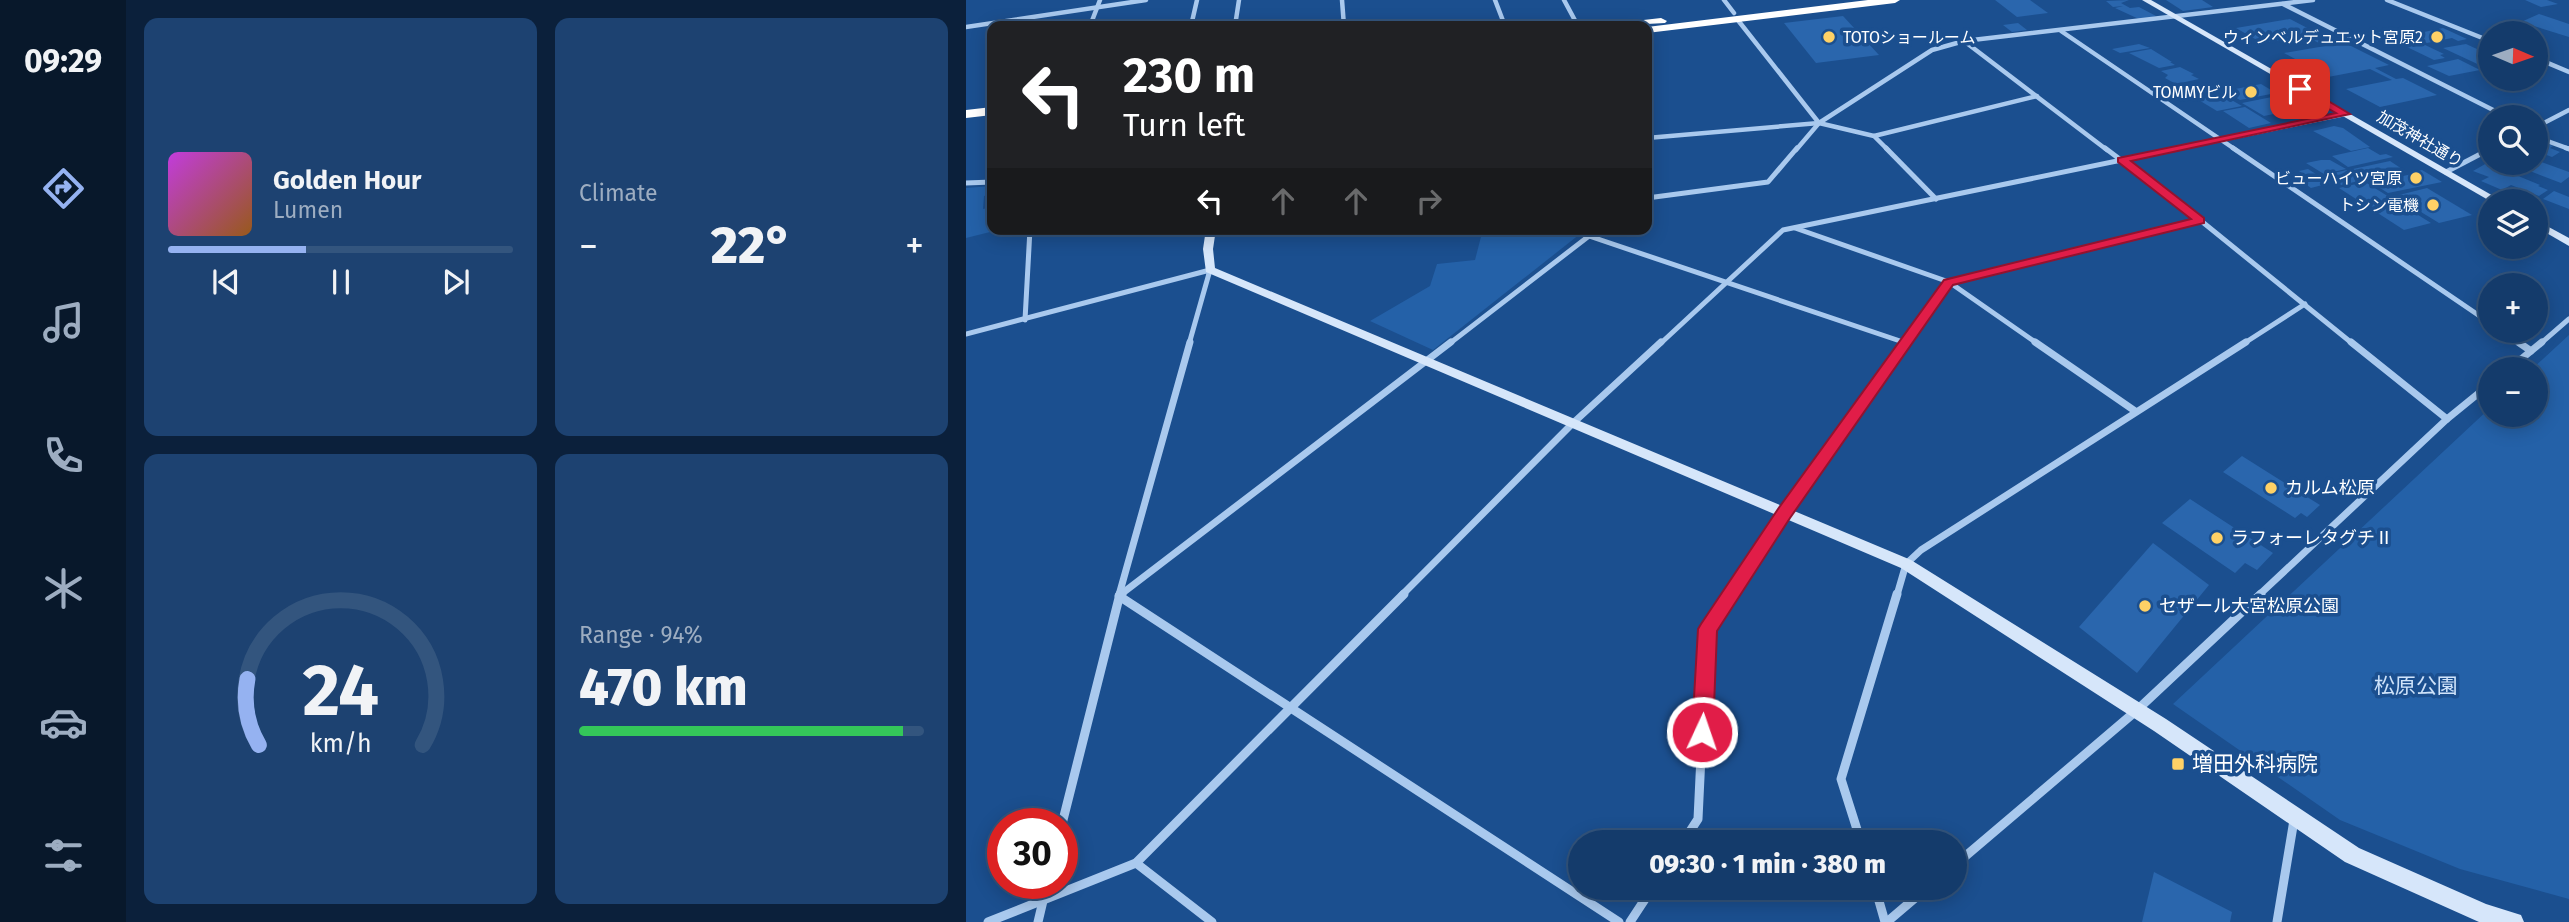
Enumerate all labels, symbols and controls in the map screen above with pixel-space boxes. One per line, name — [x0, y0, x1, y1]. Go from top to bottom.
north arrow — [2478, 21, 2548, 91]
map controls — [2478, 21, 2548, 427]
place label: TOTOショールーム — [1843, 28, 1976, 47]
place label: ウィンベルデュエット宮原2 — [2223, 28, 2423, 47]
marker: TOTOショールーム — [1821, 29, 1837, 45]
marker: ウィンベルデュエット宮原2 — [2429, 29, 2445, 45]
text: 09:29 — [24, 42, 102, 80]
text: 230 m — [1123, 46, 1255, 105]
icon: left — [1008, 49, 1099, 140]
pin — [2270, 59, 2330, 119]
icon: arrive — [2281, 70, 2319, 108]
place label: TOMMYビル — [2153, 83, 2237, 102]
marker: TOMMYビル — [2243, 84, 2259, 100]
button: search — [2478, 105, 2548, 175]
text: Turn left — [1123, 106, 1245, 144]
street label: 加茂神社通り — [2374, 107, 2466, 171]
icon: directions — [39, 164, 88, 213]
text: Golden Hour — [273, 165, 421, 196]
place label: ビューハイツ宮原 — [2275, 169, 2402, 188]
marker: ビューハイツ宮原 — [2408, 170, 2424, 186]
text: Climate — [579, 179, 658, 207]
icon: left — [1191, 182, 1229, 220]
icon: ahead — [1264, 182, 1302, 220]
icon: ahead — [1337, 182, 1375, 220]
icon: right — [1410, 182, 1448, 220]
button: layers — [2478, 189, 2548, 259]
text: Lumen — [273, 196, 343, 224]
place label: トシン電機 — [2339, 196, 2419, 215]
marker: トシン電機 — [2425, 197, 2441, 213]
text: 22° — [711, 214, 792, 277]
text: − — [579, 223, 598, 269]
text: + — [905, 223, 924, 269]
icon: previous — [207, 263, 245, 301]
icon: pause — [322, 263, 360, 301]
icon: next — [437, 263, 475, 301]
button: + — [2478, 273, 2548, 343]
icon: music — [39, 298, 88, 347]
button: − — [2478, 357, 2548, 427]
icon: phone — [39, 431, 88, 480]
place label: カルム松原 — [2285, 477, 2375, 499]
marker: カルム松原 — [2263, 480, 2279, 496]
place label: ラフォーレタグチⅡ — [2231, 527, 2393, 549]
marker: ラフォーレタグチⅡ — [2209, 530, 2225, 546]
icon: climate — [39, 564, 88, 613]
place label: セザール大宮松原公園 — [2159, 595, 2339, 617]
marker: セザール大宮松原公園 — [2137, 598, 2153, 614]
text: Range · 94% — [579, 621, 703, 649]
text: 24 — [302, 647, 379, 734]
text: 470 km — [579, 656, 747, 719]
park label: 松原公園 — [2374, 673, 2458, 699]
position arrow — [1665, 695, 1739, 769]
icon: car — [39, 698, 88, 747]
text: km/h — [310, 729, 371, 759]
place label: 増田外科病院 — [2192, 751, 2318, 777]
marker: 増田外科病院 — [2170, 756, 2186, 772]
speed limit sign: 30 — [987, 808, 1078, 899]
icon: filters — [39, 831, 88, 880]
text: 09:30 · 1 min · 380 m — [1649, 849, 1886, 880]

